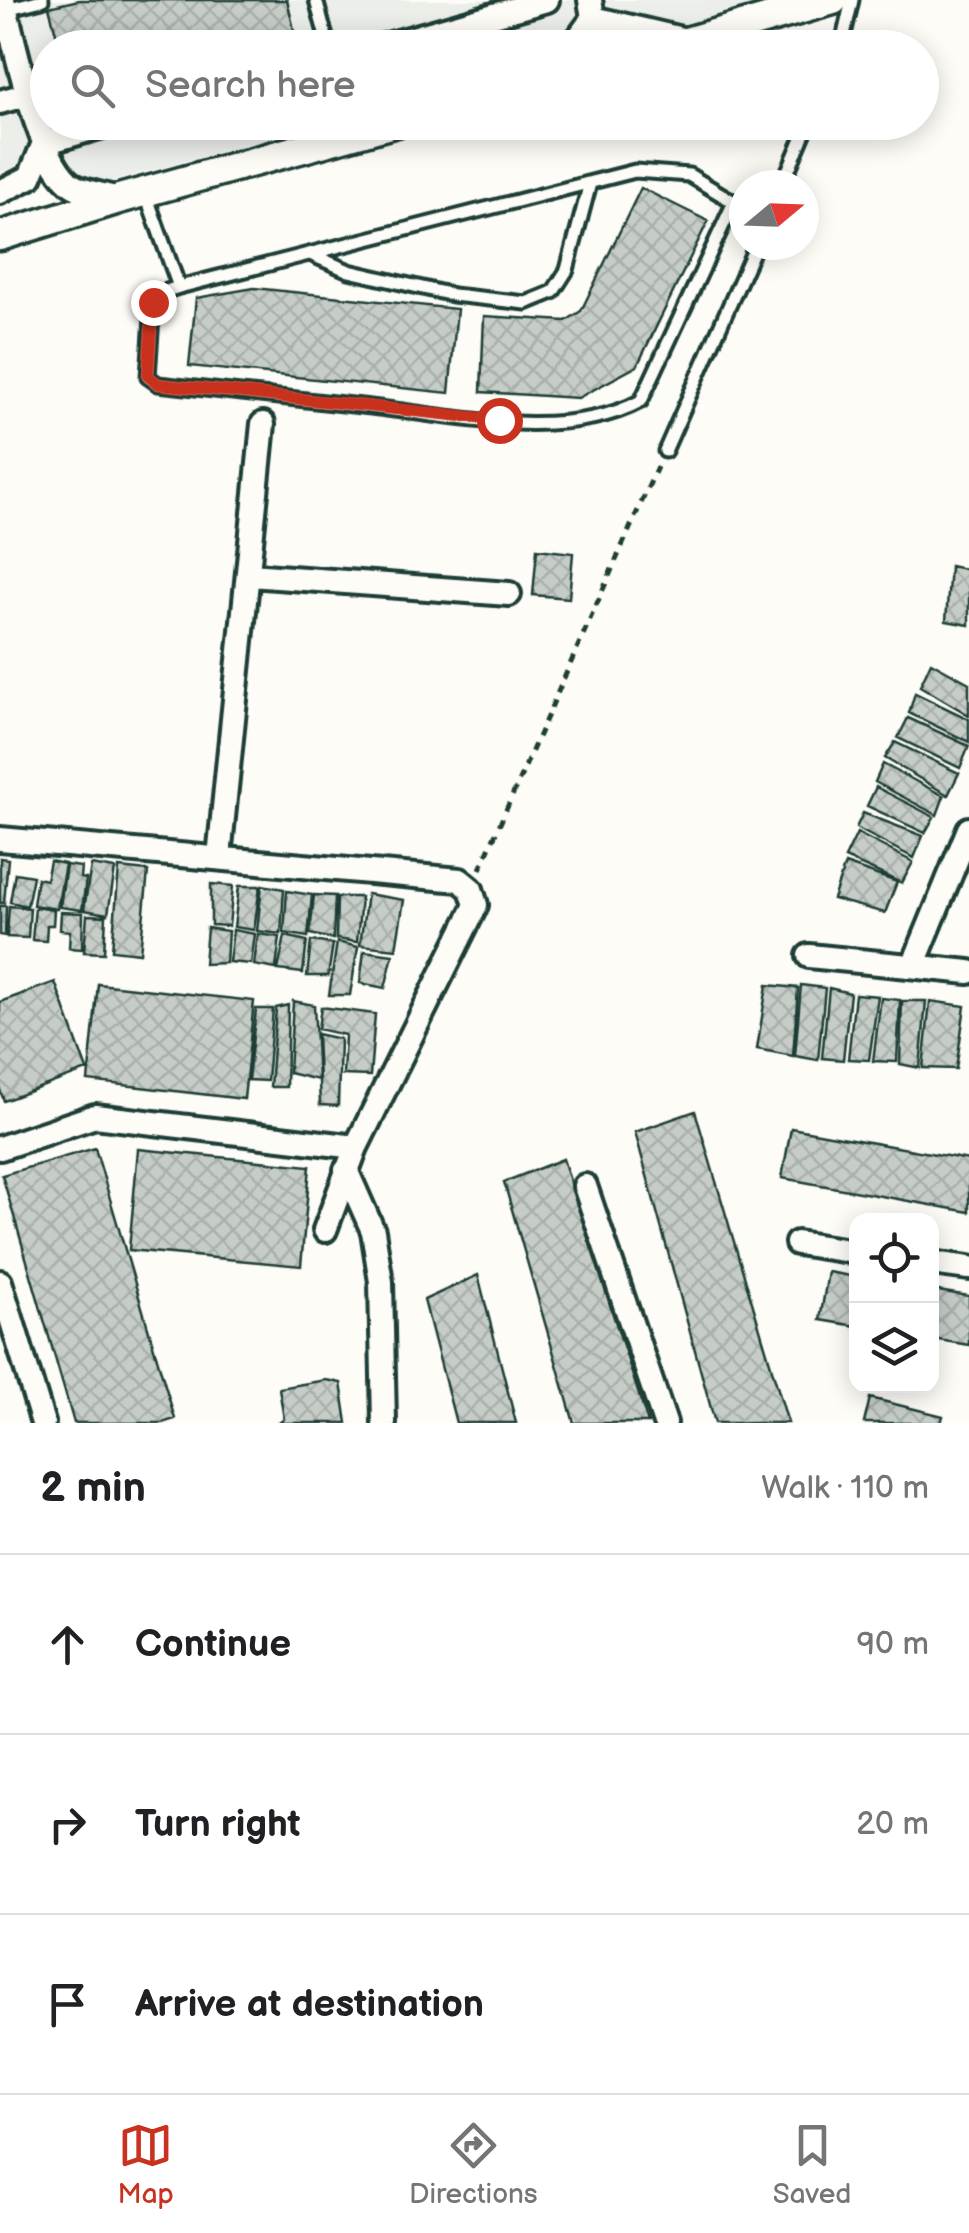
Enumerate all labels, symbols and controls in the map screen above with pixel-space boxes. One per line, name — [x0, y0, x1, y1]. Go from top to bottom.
search box — [30, 30, 939, 140]
icon: search — [65, 58, 120, 113]
text: Search here — [145, 63, 356, 108]
north arrow — [729, 170, 819, 260]
route end — [131, 280, 177, 326]
route start — [477, 398, 523, 444]
map controls — [849, 1213, 939, 1393]
button: locate — [849, 1213, 939, 1303]
button: layers — [849, 1303, 939, 1393]
text: 2 min — [40, 1463, 146, 1514]
text: Walk · 110 m — [761, 1469, 929, 1508]
icon: ahead — [40, 1617, 95, 1672]
text: Continue — [135, 1622, 291, 1667]
text: 90 m — [857, 1625, 929, 1664]
icon: right — [40, 1797, 95, 1852]
text: Turn right — [135, 1802, 300, 1847]
text: 20 m — [856, 1805, 929, 1844]
icon: arrive — [40, 1977, 95, 2032]
text: Arrive at destination — [135, 1982, 484, 2027]
tab: Map — [118, 2118, 174, 2211]
tab: Directions — [409, 2118, 538, 2211]
tab: Saved — [773, 2118, 851, 2211]

